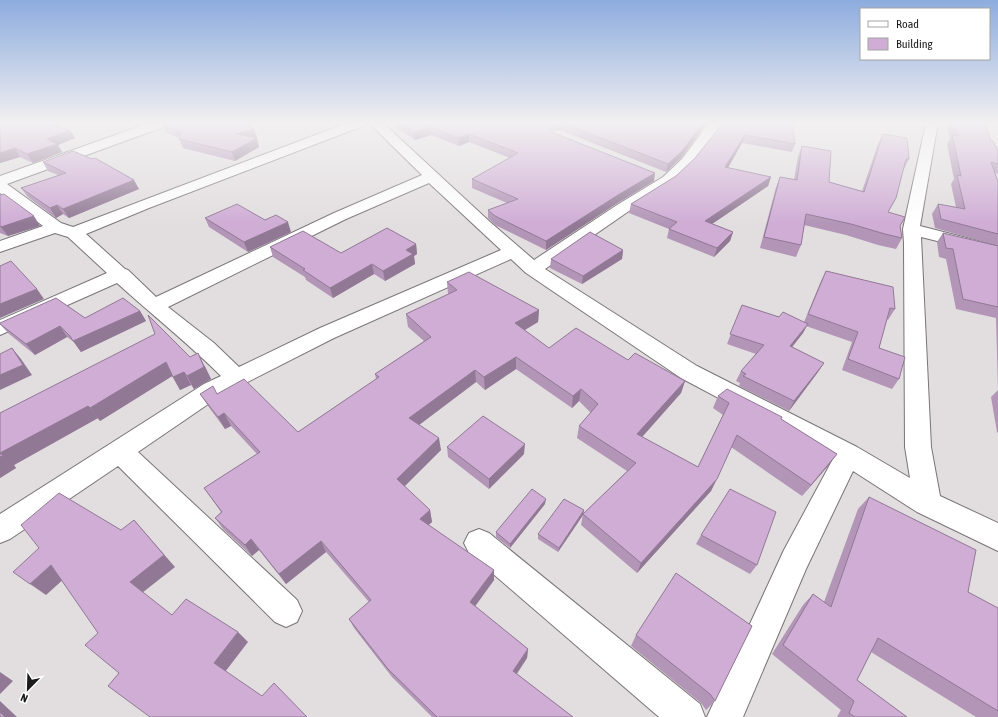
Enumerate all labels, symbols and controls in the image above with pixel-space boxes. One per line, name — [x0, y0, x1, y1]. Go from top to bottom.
legend — [860, 8, 990, 60]
text: Road — [896, 17, 919, 31]
text: Building — [896, 37, 934, 51]
north arrow — [8, 669, 48, 709]
text: N — [19, 691, 29, 705]

